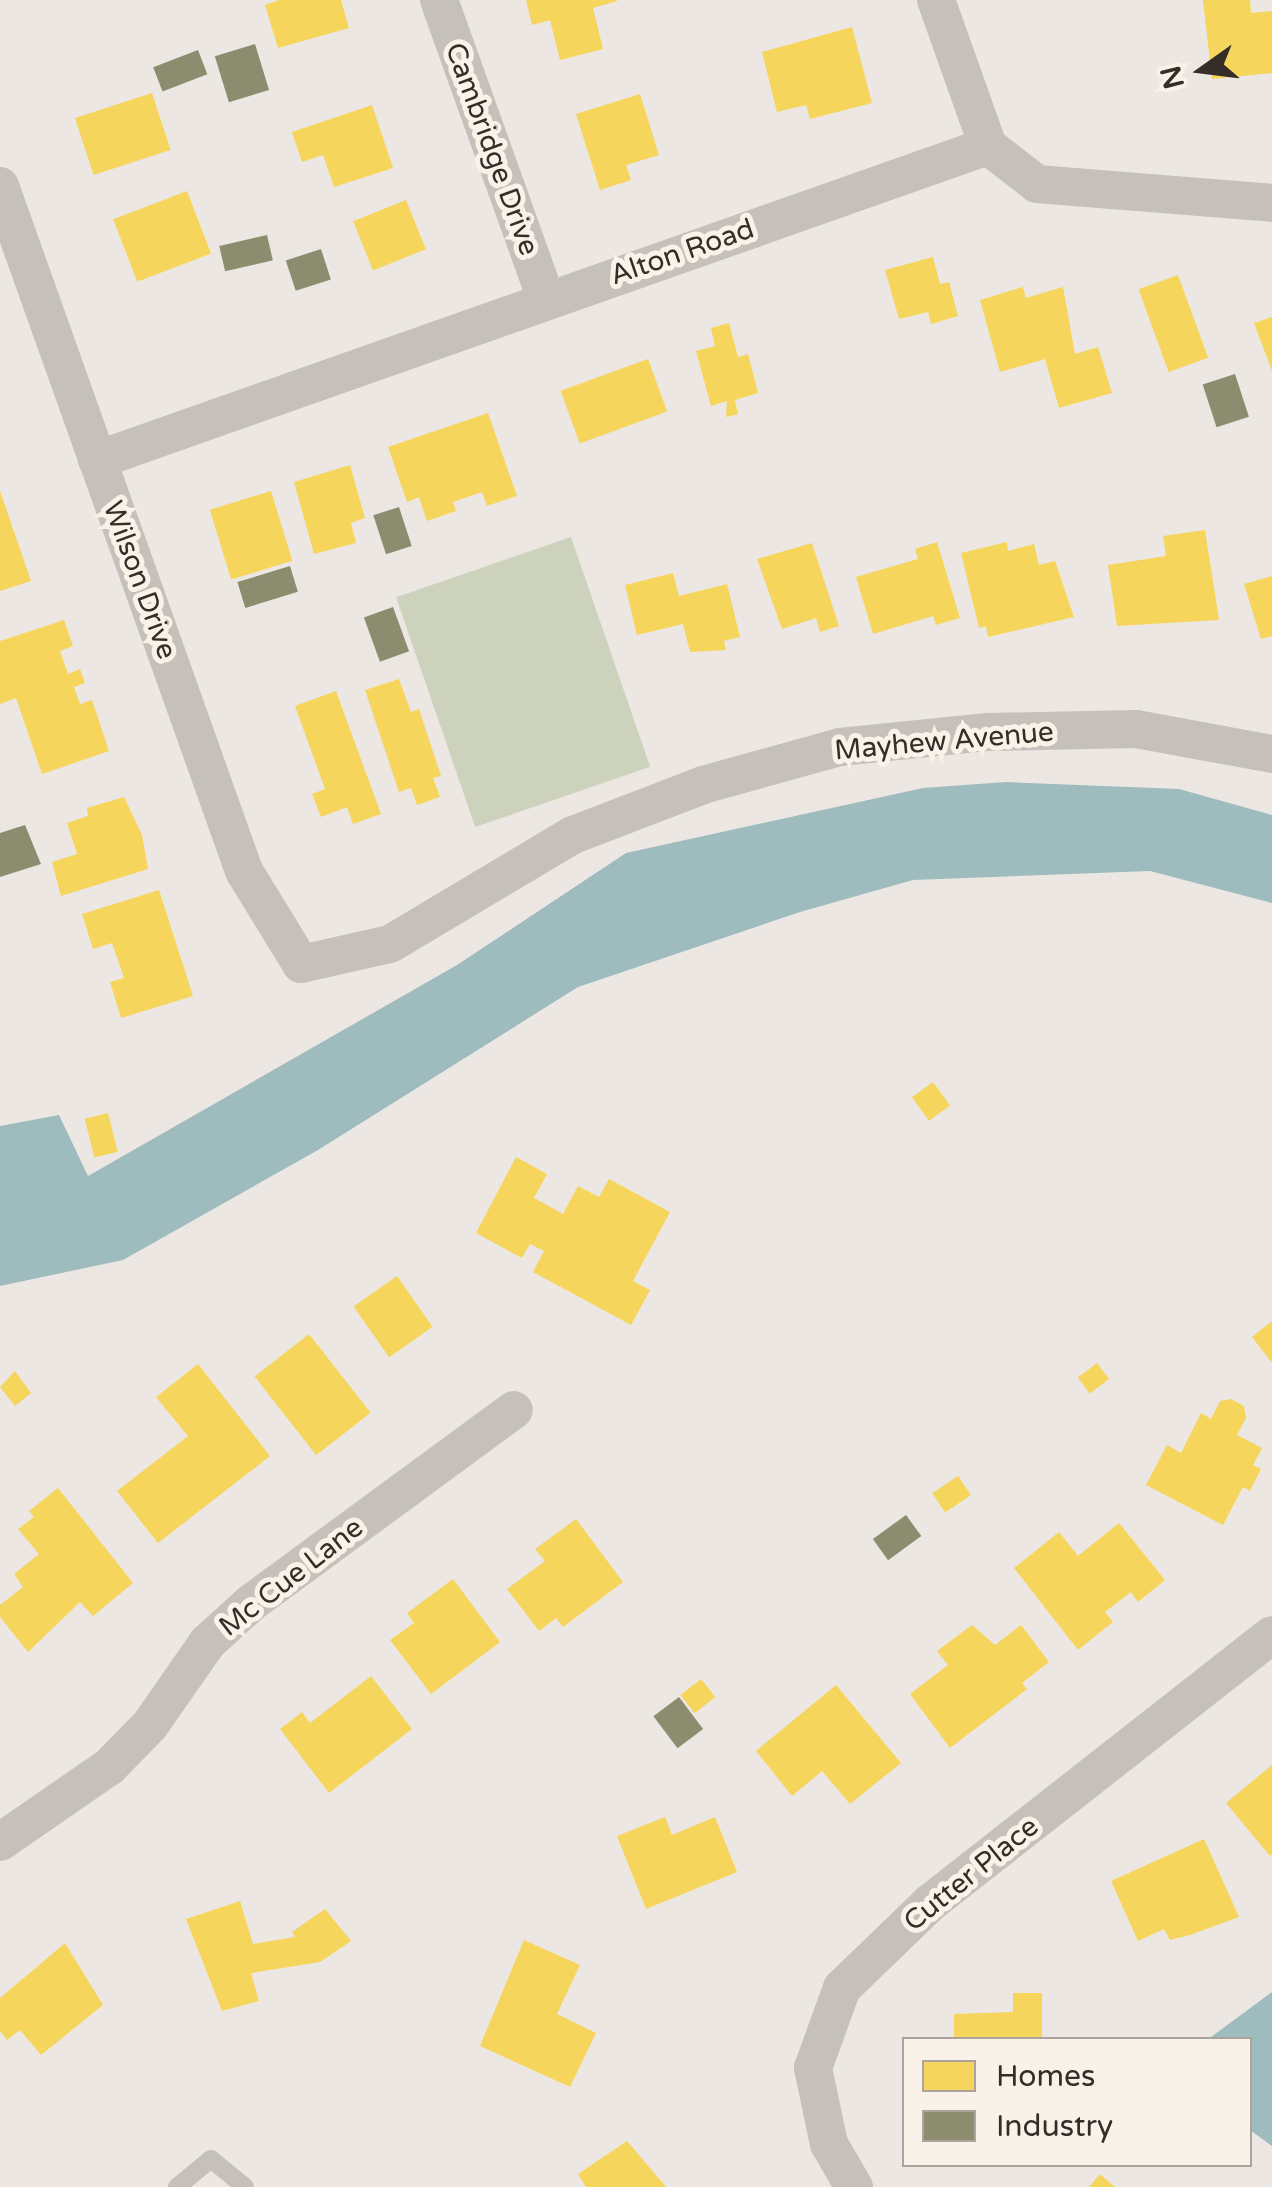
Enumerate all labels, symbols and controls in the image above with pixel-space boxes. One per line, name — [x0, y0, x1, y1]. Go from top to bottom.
north arrow — [1152, 20, 1252, 120]
street label: Cambridge Drive — [438, 38, 546, 260]
text: N — [1154, 62, 1192, 92]
street label: Alton Road — [606, 212, 758, 292]
street label: Wilson Drive — [96, 496, 184, 664]
street label: Mayhew Avenue — [833, 715, 1055, 767]
street label: Mc Cue Lane — [213, 1511, 369, 1643]
street label: Cutter Place — [897, 1810, 1045, 1938]
legend — [902, 2037, 1252, 2167]
text: Homes — [996, 2058, 1095, 2095]
text: Industry — [996, 2108, 1113, 2145]

